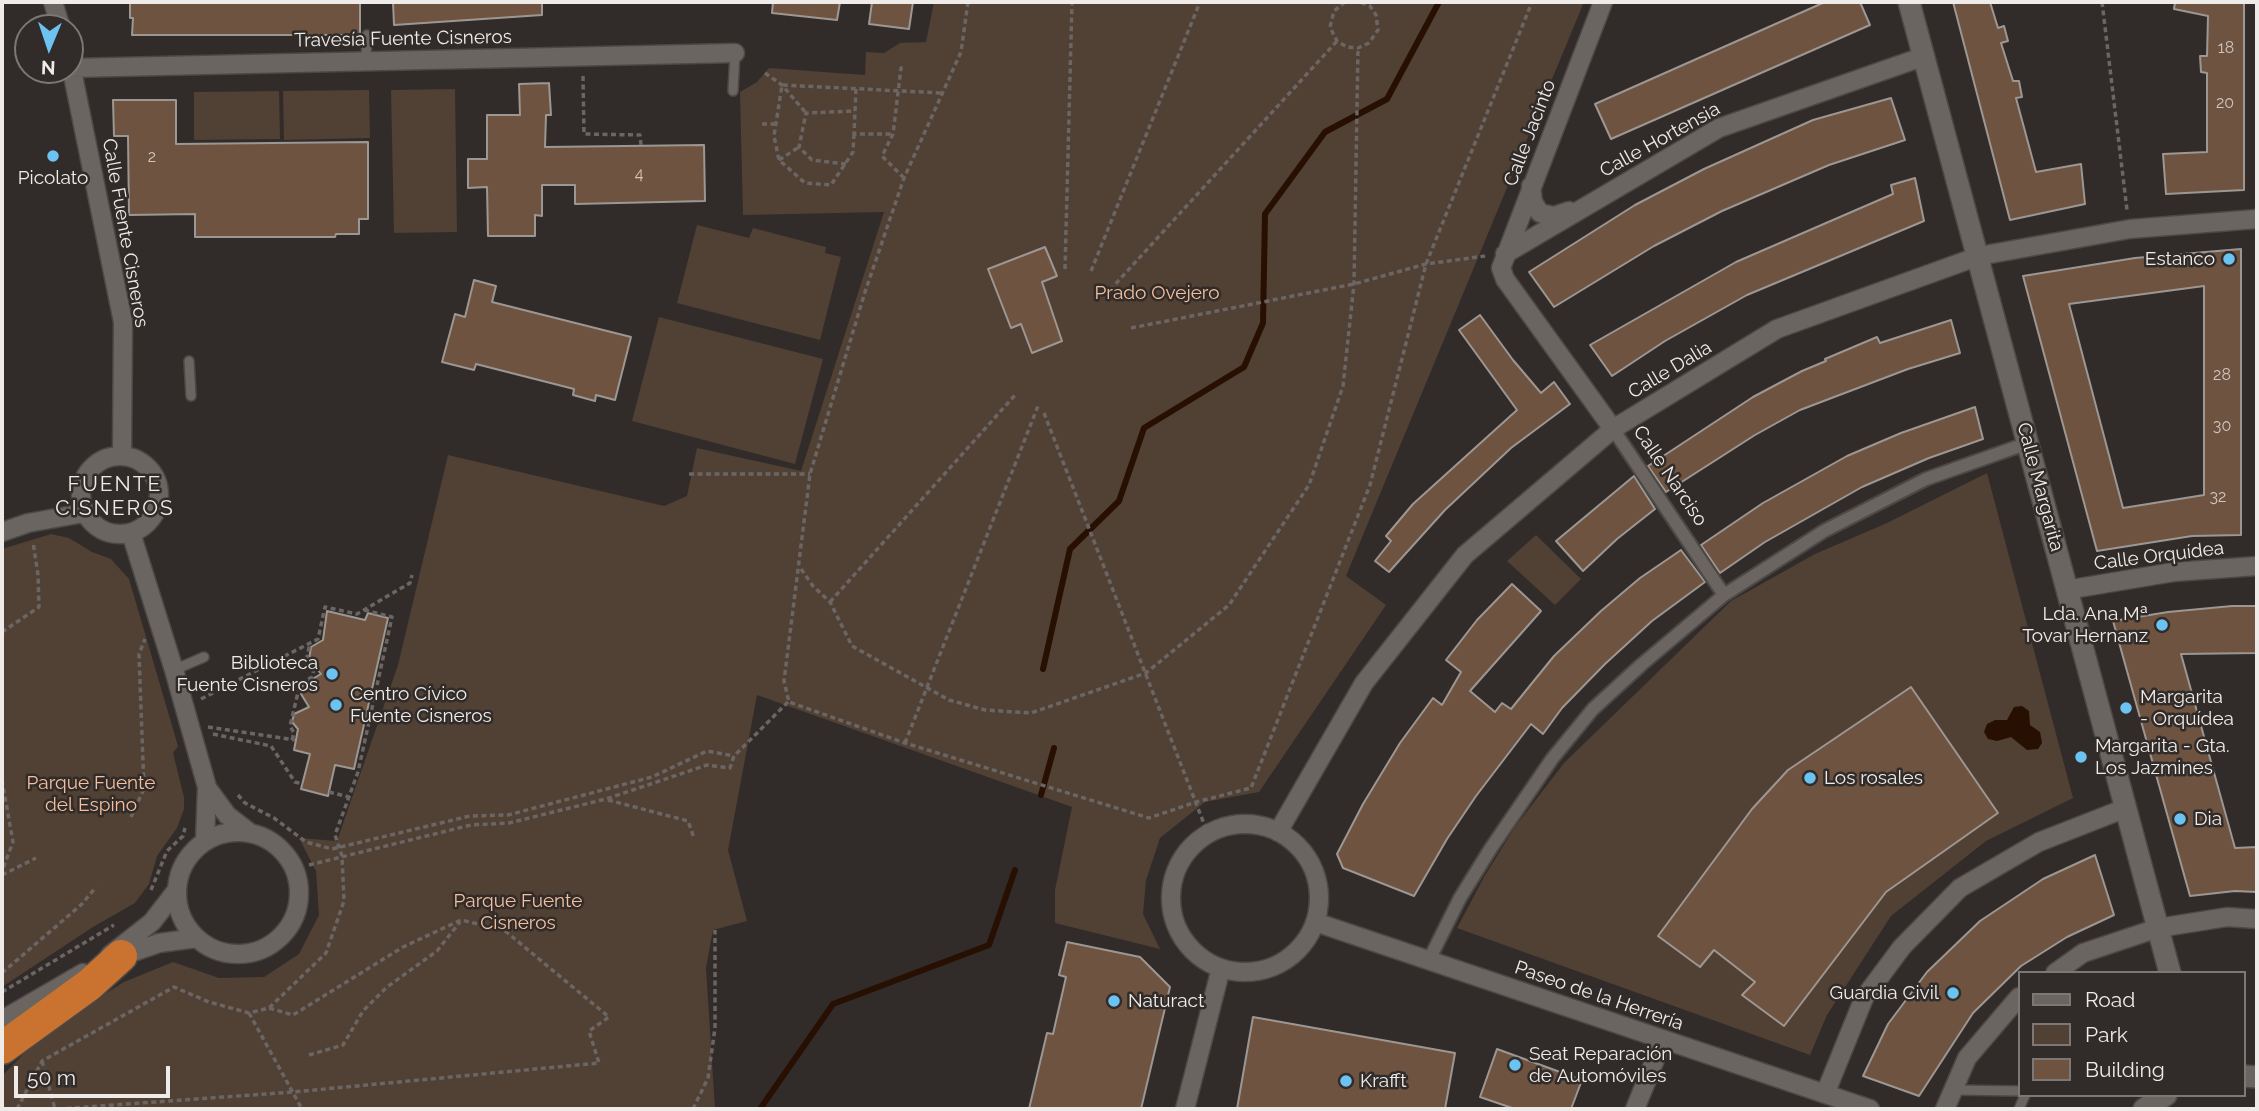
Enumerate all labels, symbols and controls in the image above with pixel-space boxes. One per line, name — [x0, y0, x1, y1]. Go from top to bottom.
north arrow — [14, 14, 84, 84]
street label: Travesía Fuente Cisneros — [294, 26, 512, 52]
house number: 18 — [2218, 38, 2234, 58]
text: N — [41, 57, 56, 79]
street label: Calle Jacinto — [1499, 77, 1561, 189]
house number: 20 — [2216, 93, 2234, 113]
street label: Calle Hortensia — [1596, 98, 1724, 182]
street label: Calle Fuente Cisneros — [97, 137, 153, 329]
house number: 2 — [148, 147, 156, 167]
marker: Picolato — [45, 148, 61, 164]
house number: 4 — [635, 164, 643, 184]
place label: Picolato — [18, 167, 88, 189]
place label: Estanco — [2145, 248, 2215, 270]
marker: Estanco — [2221, 251, 2237, 267]
park label: Prado Ovejero — [1094, 282, 1220, 304]
street label: Calle Dalia — [1624, 336, 1716, 404]
house number: 28 — [2213, 365, 2231, 385]
house number: 30 — [2213, 416, 2231, 436]
street label: Calle Margarita — [2012, 420, 2068, 554]
street label: Calle Narciso — [1628, 422, 1712, 530]
district label: FUENTE CISNEROS — [56, 472, 174, 522]
house number: 32 — [2210, 487, 2226, 507]
street label: Calle Orquídea — [2093, 537, 2225, 575]
place label: Lda. Ana Mª Tovar Hernanz — [2022, 603, 2148, 647]
marker: Lda. Ana Mª Tovar Hernanz — [2154, 617, 2170, 633]
place label: Biblioteca Fuente Cisneros — [176, 652, 318, 696]
marker: Biblioteca Fuente Cisneros — [324, 666, 340, 682]
place label: Centro Cívico Fuente Cisneros — [350, 683, 492, 727]
place label: Margarita - Orquídea — [2140, 686, 2234, 730]
marker: Centro Cívico Fuente Cisneros — [328, 697, 344, 713]
marker: Margarita - Orquídea — [2118, 700, 2134, 716]
place label: Margarita - Gta. Los Jazmines — [2095, 735, 2230, 779]
marker: Margarita - Gta. Los Jazmines — [2073, 749, 2089, 765]
place label: Los rosales — [1824, 767, 1923, 789]
marker: Los rosales — [1802, 770, 1818, 786]
park label: Parque Fuente del Espino — [27, 772, 155, 816]
place label: Dia — [2194, 808, 2222, 830]
marker: Dia — [2172, 811, 2188, 827]
park label: Parque Fuente Cisneros — [454, 890, 582, 934]
street label: Paseo de la Herrería — [1512, 956, 1686, 1036]
legend — [2018, 971, 2245, 1097]
place label: Guardia Civil — [1830, 982, 1939, 1004]
marker: Guardia Civil — [1945, 985, 1961, 1001]
text: Road — [2085, 987, 2135, 1012]
place label: Naturact — [1128, 990, 1204, 1012]
marker: Naturact — [1106, 993, 1122, 1009]
text: Park — [2085, 1022, 2128, 1047]
place label: Seat Reparación de Automóviles — [1529, 1043, 1672, 1087]
scale bar — [18, 1052, 173, 1096]
marker: Seat Reparación de Automóviles — [1507, 1057, 1523, 1073]
text: Building — [2085, 1057, 2165, 1082]
text: 50 m — [27, 1065, 76, 1090]
place label: Krafft — [1360, 1070, 1407, 1092]
marker: Krafft — [1338, 1073, 1354, 1089]

